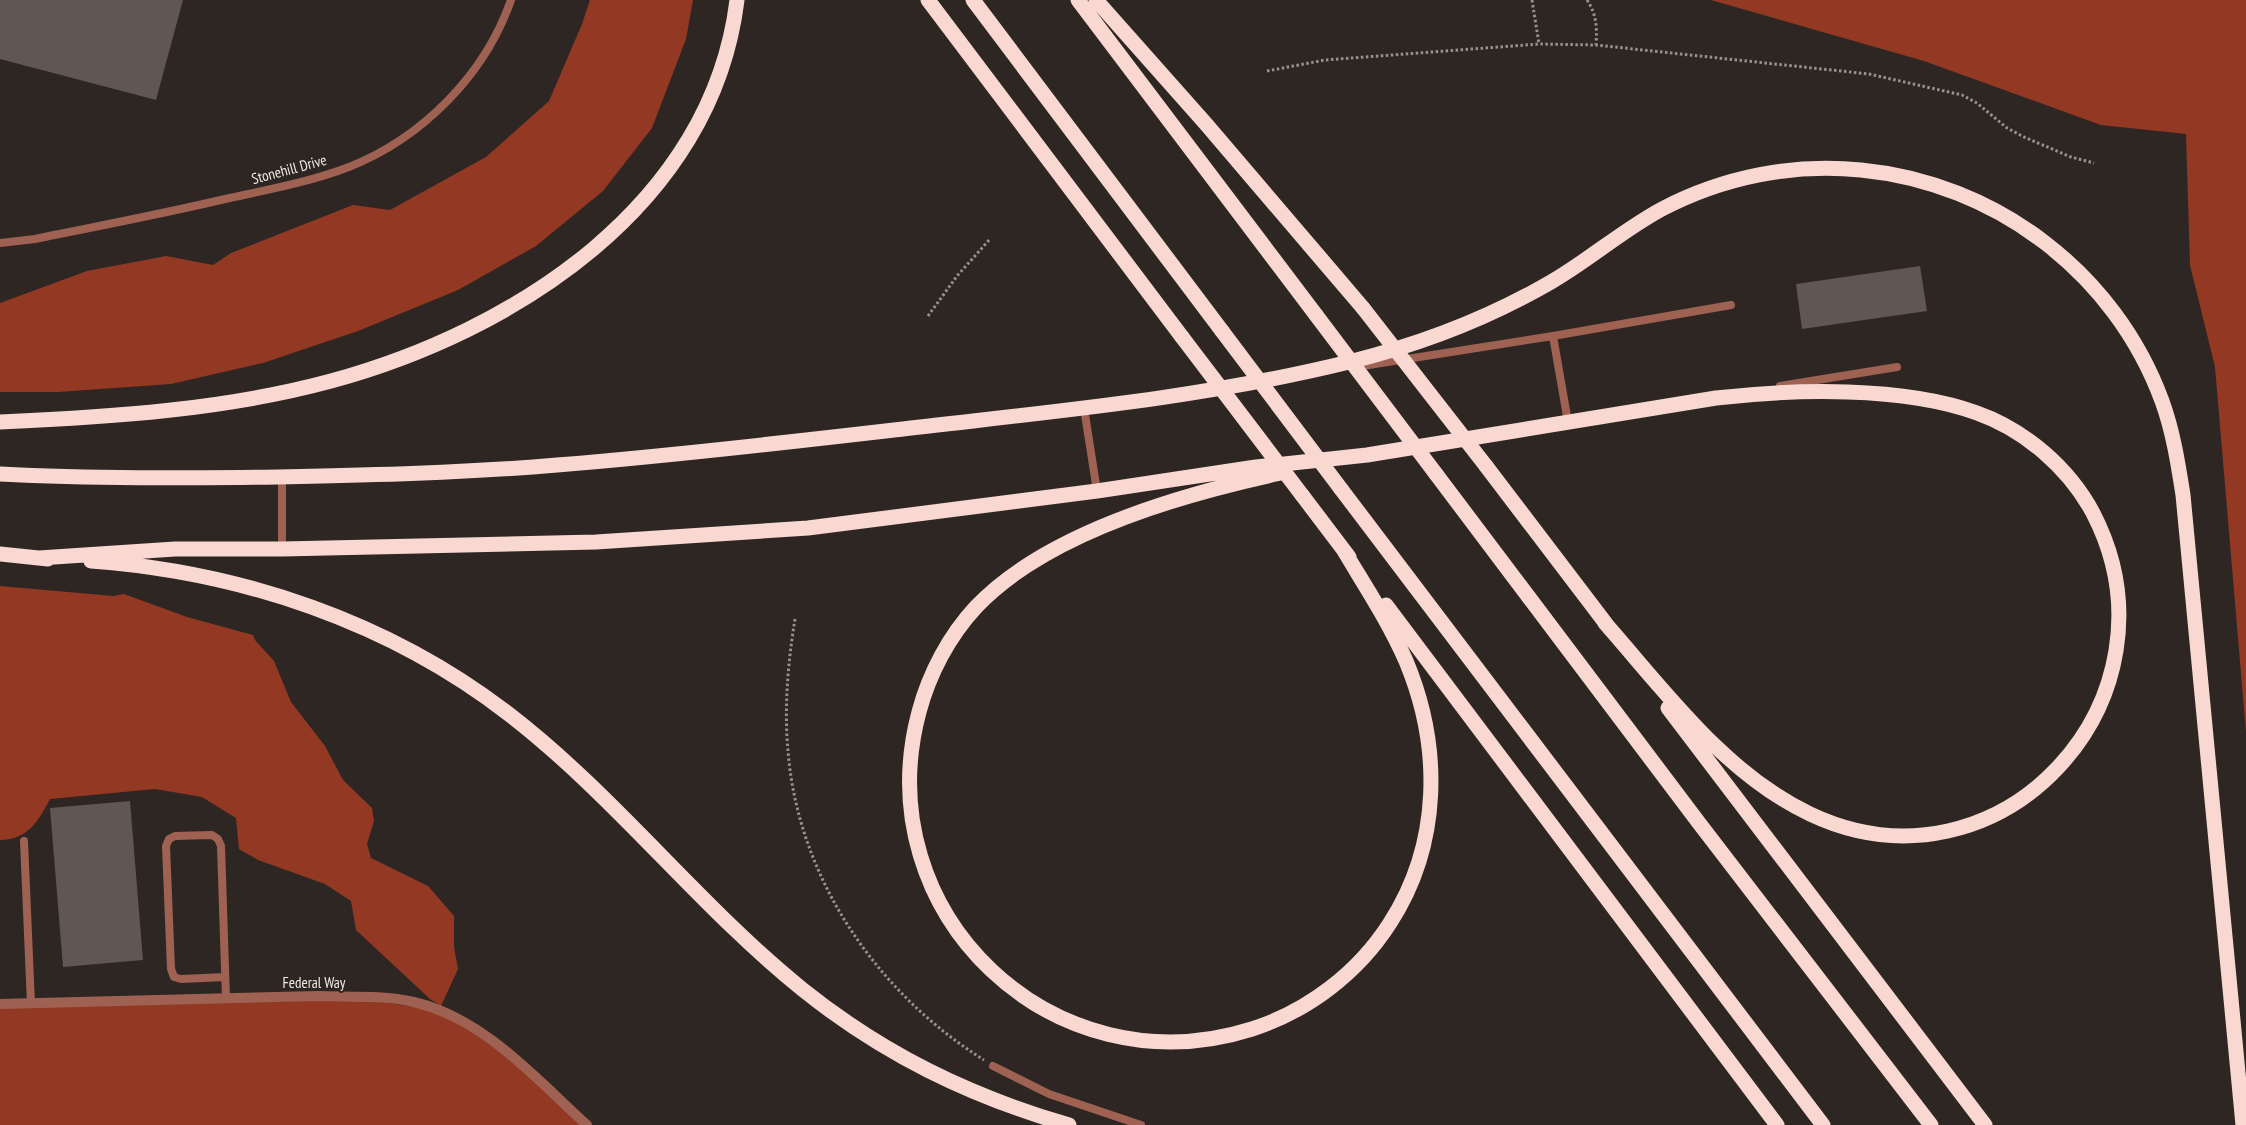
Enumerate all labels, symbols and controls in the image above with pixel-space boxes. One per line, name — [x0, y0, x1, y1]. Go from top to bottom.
street label: Stonehill Drive — [249, 150, 329, 188]
street label: Federal Way — [283, 973, 346, 992]

